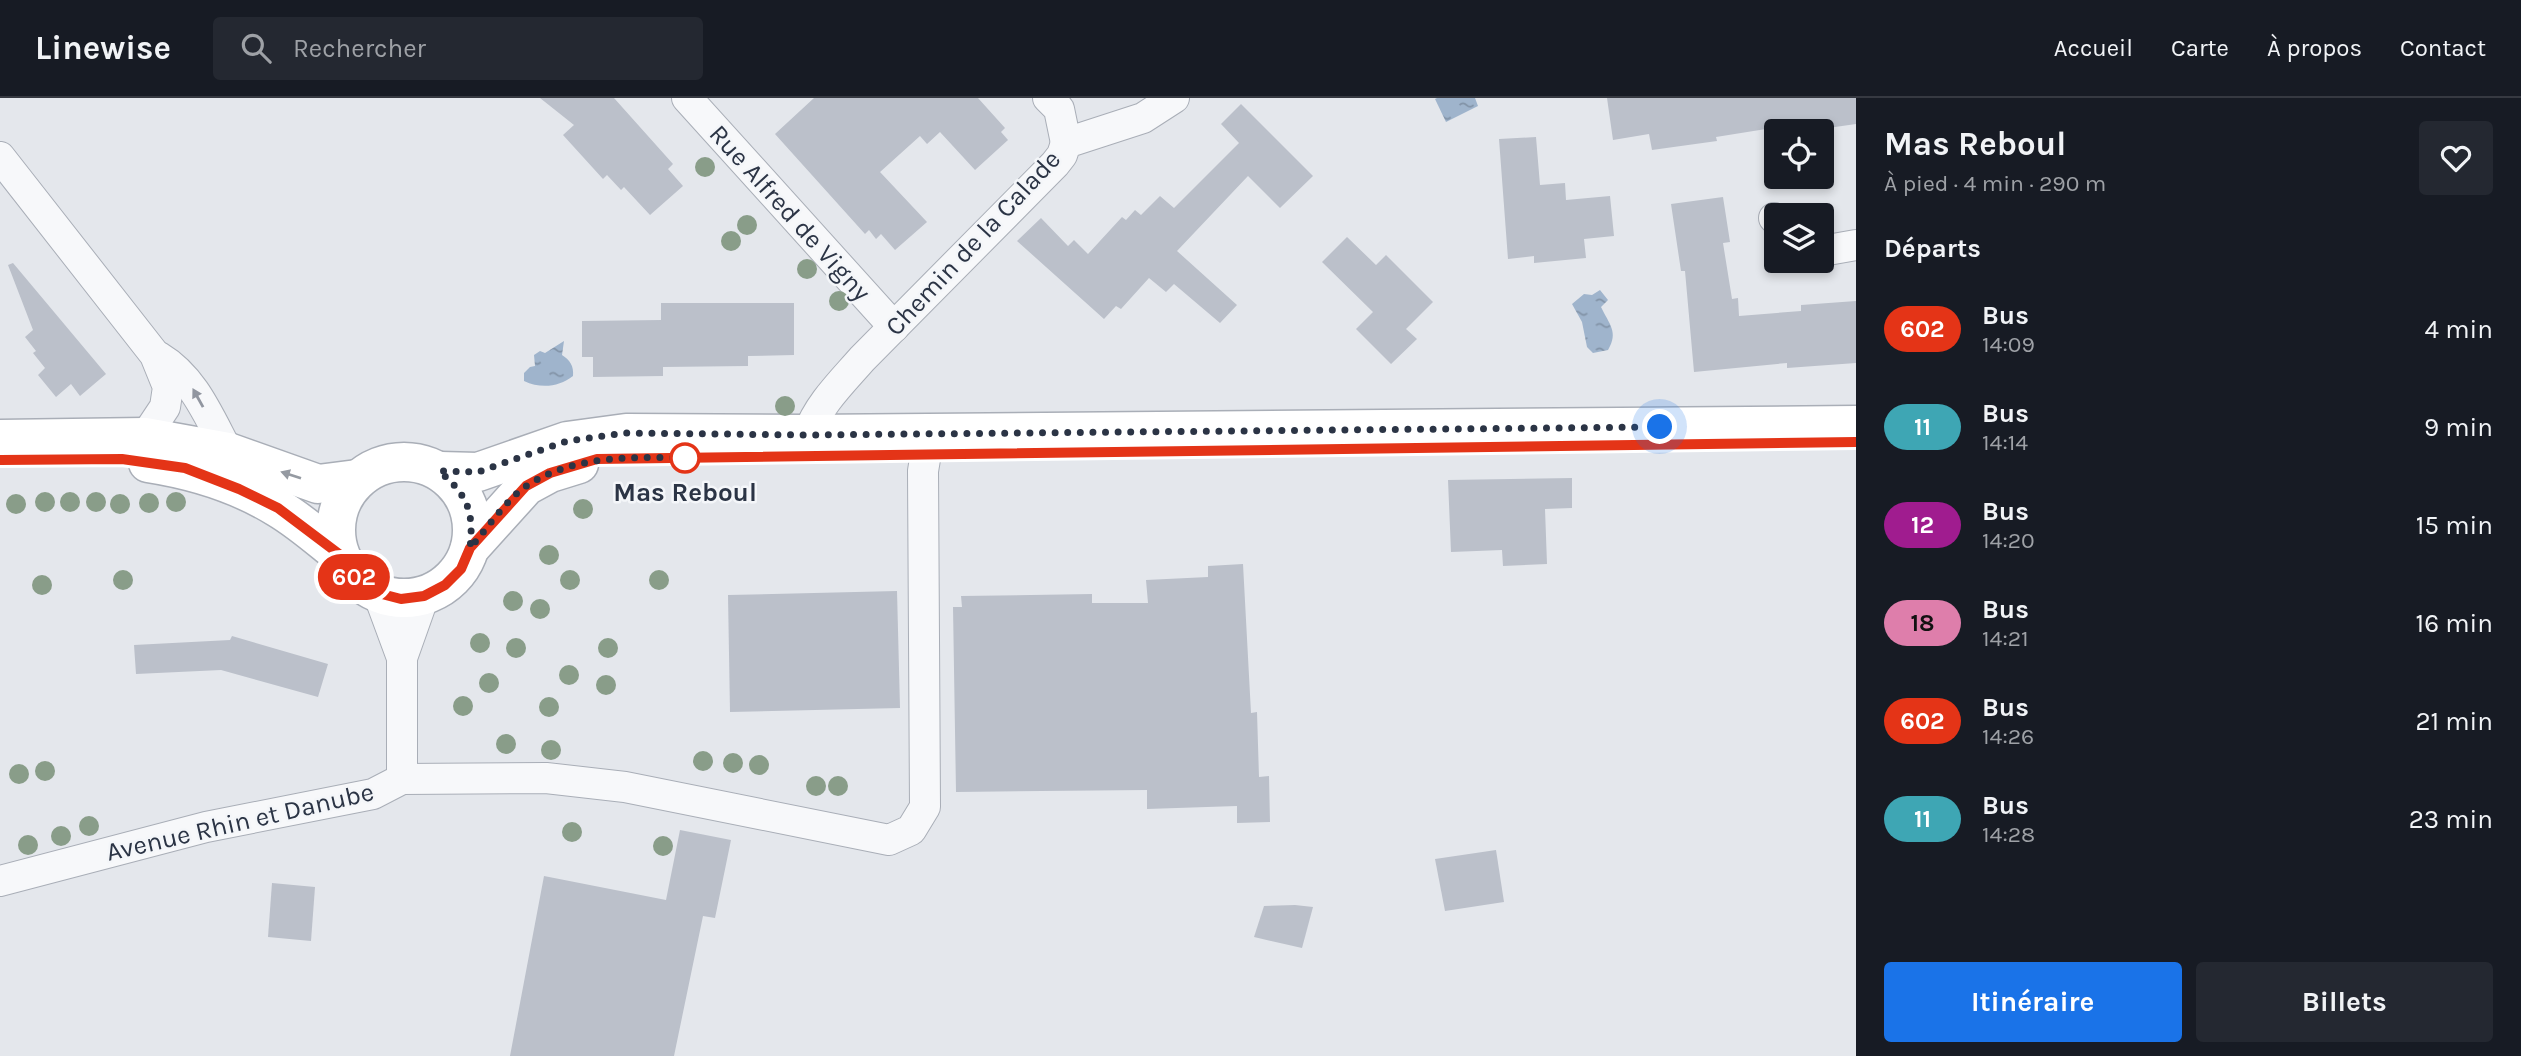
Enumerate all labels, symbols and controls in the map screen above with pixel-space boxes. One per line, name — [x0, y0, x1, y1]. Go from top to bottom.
search box — [213, 17, 703, 80]
text: Linewise — [35, 29, 171, 67]
icon: search — [237, 29, 275, 67]
text: Rechercher — [293, 33, 426, 64]
text: Accueil — [2054, 34, 2133, 62]
text: Carte — [2171, 34, 2229, 62]
text: À propos — [2267, 34, 2362, 62]
text: Contact — [2400, 34, 2486, 62]
street label: Rue Alfred de Vigny — [703, 118, 877, 308]
map controls — [1764, 119, 1834, 273]
button: locate — [1764, 119, 1834, 189]
button: heart — [2419, 121, 2493, 195]
text: Mas Reboul — [1884, 125, 2066, 163]
street label: Chemin de la Calade — [879, 144, 1067, 342]
text: À pied · 4 min · 290 m — [1884, 170, 2106, 197]
button: layers — [1764, 203, 1834, 273]
text: Départs — [1884, 233, 1981, 264]
text: Bus — [1982, 300, 2029, 331]
text: 4 min — [2425, 314, 2493, 345]
text: 602 — [1900, 315, 1945, 343]
text: 14:09 — [1982, 331, 2035, 358]
one-way arrow — [192, 388, 204, 407]
text: Bus — [1982, 398, 2029, 429]
your location — [1642, 409, 1677, 444]
text: 9 min — [2424, 412, 2493, 443]
text: 11 — [1914, 413, 1931, 441]
text: 14:14 — [1982, 429, 2028, 456]
marker: Mas Reboul — [670, 443, 700, 473]
one-way arrow — [280, 469, 301, 480]
place label: Mas Reboul — [613, 477, 757, 508]
text: Bus — [1982, 496, 2029, 527]
text: 15 min — [2416, 510, 2493, 541]
text: 12 — [1911, 511, 1934, 539]
text: 14:20 — [1982, 527, 2035, 554]
line badge: 602 — [314, 554, 394, 600]
text: 602 — [332, 563, 376, 591]
text: Bus — [1982, 594, 2029, 625]
text: 16 min — [2416, 608, 2493, 639]
text: 18 — [1910, 609, 1935, 637]
text: 14:21 — [1982, 625, 2029, 652]
text: Bus — [1982, 692, 2029, 723]
text: 21 min — [2415, 706, 2493, 737]
text: 602 — [1900, 707, 1945, 735]
text: 14:26 — [1982, 723, 2034, 750]
street label: Avenue Rhin et Danube — [103, 776, 377, 868]
text: Bus — [1982, 790, 2029, 821]
text: 23 min — [2409, 804, 2493, 835]
text: 11 — [1914, 805, 1931, 833]
text: 14:28 — [1982, 821, 2035, 848]
button: Itinéraire — [1884, 962, 2182, 1042]
button: Billets — [2196, 962, 2493, 1042]

